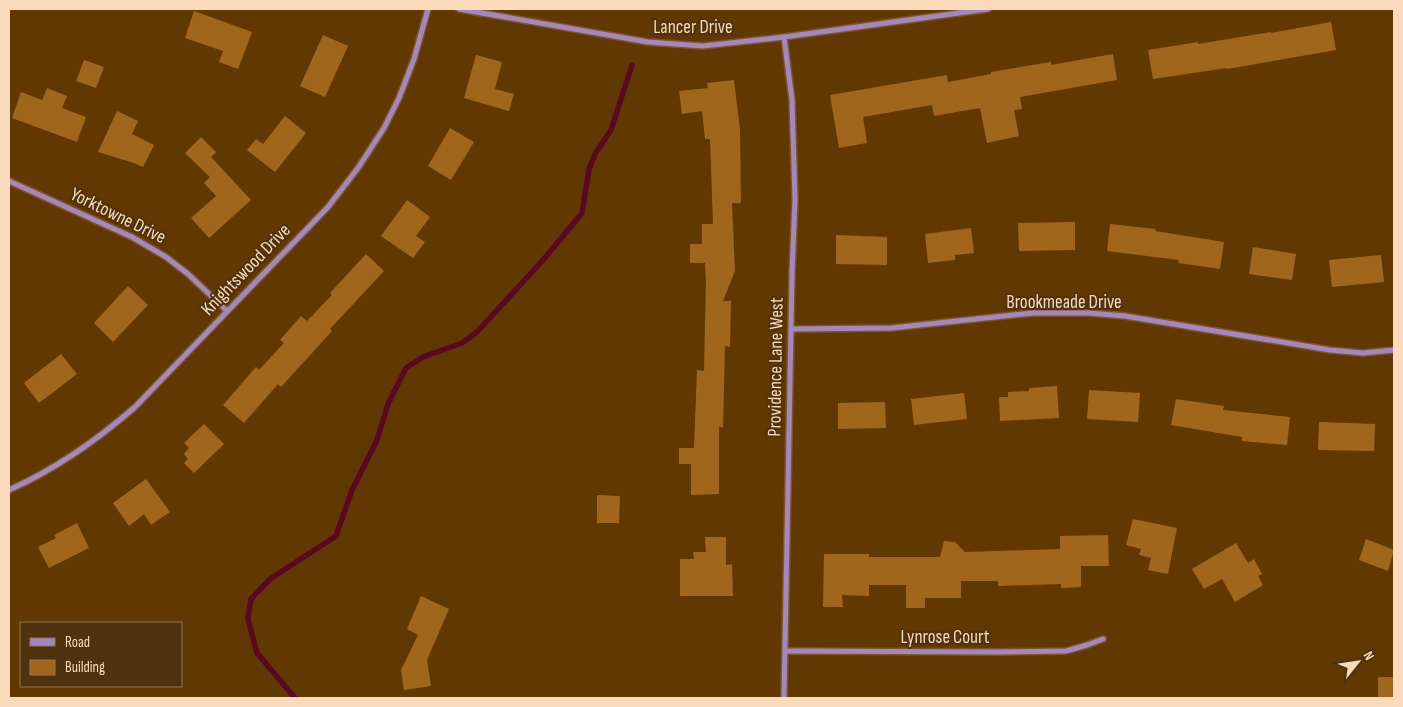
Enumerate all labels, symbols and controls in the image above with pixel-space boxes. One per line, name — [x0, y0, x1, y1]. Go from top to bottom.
street label: Lancer Drive — [653, 16, 733, 39]
street label: Yorktowne Drive — [66, 183, 170, 249]
street label: Knightswood Drive — [196, 219, 296, 321]
street label: Brookmeade Drive — [1006, 291, 1122, 314]
street label: Providence Lane West — [763, 297, 789, 437]
legend — [20, 622, 182, 687]
street label: Lynrose Court — [901, 626, 990, 649]
text: Road — [65, 633, 90, 652]
north arrow — [1333, 637, 1383, 687]
text: N — [1360, 648, 1378, 663]
text: Building — [65, 658, 105, 677]

